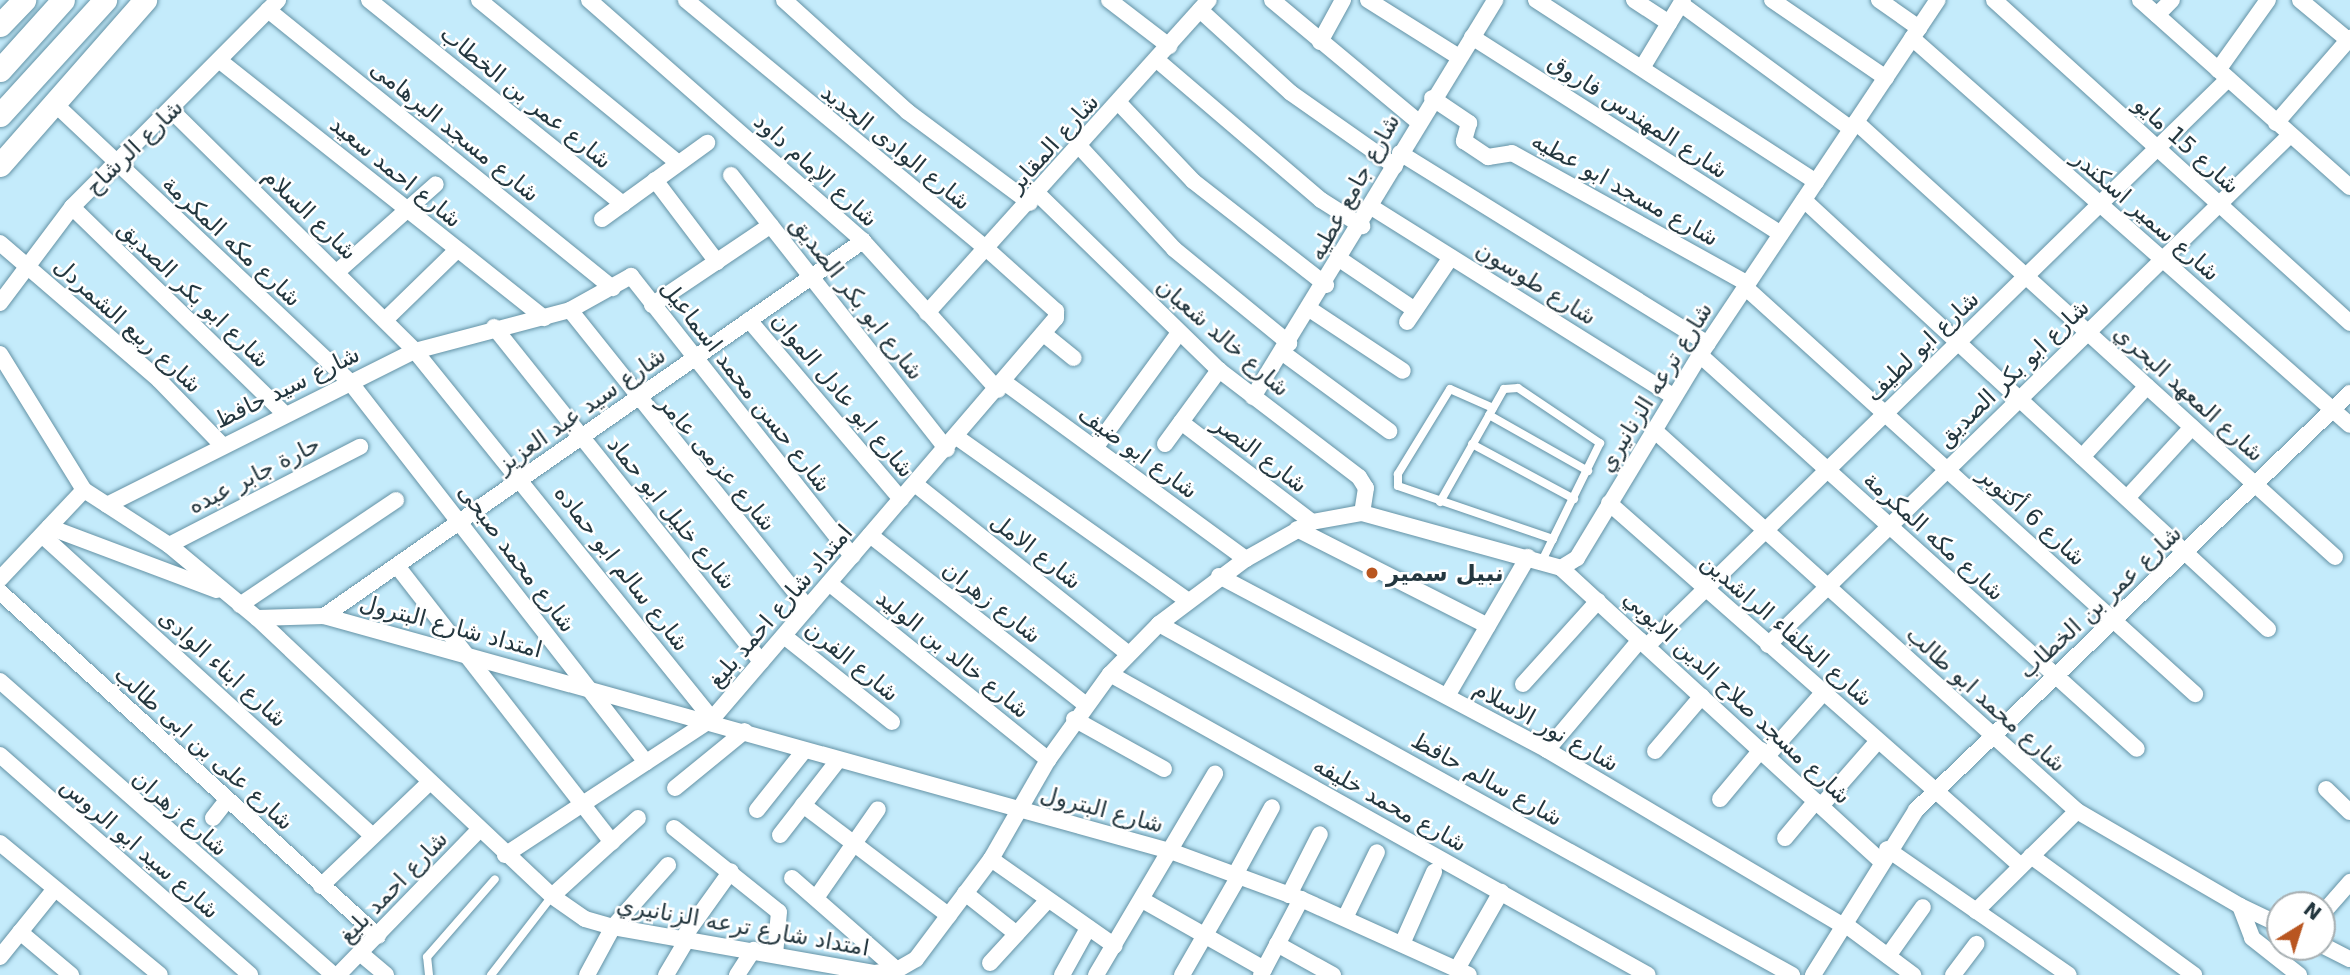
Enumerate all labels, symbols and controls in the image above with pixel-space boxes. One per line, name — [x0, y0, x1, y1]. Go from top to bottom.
street label: شارع عمر بن الخطاب — [435, 19, 617, 175]
street label: شارع المهندس فاروق — [1543, 48, 1733, 184]
street label: شارع مسجد البرهامى — [365, 54, 545, 208]
street label: شارع الوادى الجديد — [816, 78, 976, 216]
street label: شارع المقابر — [1002, 88, 1104, 198]
street label: شارع 15 مايو — [2128, 90, 2246, 200]
street label: شارع الرشاح — [79, 93, 189, 201]
street label: شارع الإمام داود — [749, 107, 883, 233]
street label: شارع جامع عطيه — [1302, 109, 1406, 265]
street label: شارع احمد سعيد — [325, 111, 467, 233]
street label: شارع مسجد ابو عطيه — [1527, 126, 1723, 252]
street label: شارع سمير اسكندر — [2067, 143, 2225, 287]
street label: شارع السلام — [257, 162, 363, 266]
street label: شارع مكه المكرمة — [157, 170, 307, 312]
street label: شارع ابو بكر الصديق — [784, 211, 930, 385]
street label: شارع ابو بكر الصديق — [112, 214, 276, 374]
street label: شارع طوسون — [1471, 235, 1601, 331]
street label: شارع ربيع الشمردل — [48, 251, 208, 399]
street label: شارع خالد شعبان — [1151, 272, 1295, 402]
street label: شارع حسن محمد اسماعيل — [655, 274, 837, 498]
street label: شارع ابو لطيف — [1860, 285, 1984, 407]
street label: شارع ابو بكر الصديق — [1931, 293, 2095, 453]
street label: شارع ترعه الزنانيري — [1592, 297, 1718, 477]
street label: شارع ابو عادل الموان — [766, 307, 920, 483]
street label: شارع المعهد البحري — [2108, 318, 2270, 468]
street label: شارع سيد حافظ — [210, 340, 364, 434]
street label: شارع سيد عبد العزيز — [491, 341, 671, 479]
street label: شارع عزمى عامر — [652, 389, 782, 537]
street label: شارع ابو ضيف — [1073, 399, 1203, 505]
street label: شارع النصر — [1207, 409, 1313, 499]
street label: حارة جابر عبده — [184, 430, 324, 520]
street label: شارع خليل ابو حماد — [602, 431, 742, 595]
street label: شارع 6 أكتوبر — [1972, 460, 2092, 572]
street label: شارع مكه المكرمة — [1858, 466, 2010, 606]
street label: شارع محمد صبحى — [452, 478, 582, 638]
street label: شارع سالم ابو حماده — [549, 479, 695, 657]
street label: شارع الامل — [985, 507, 1087, 595]
street label: امتداد شارع احمد بليغ — [702, 519, 858, 693]
street label: شارع عمر بن الخطاب — [2013, 519, 2187, 685]
street label: شارع الخلفاء الراشدين — [1695, 548, 1879, 712]
street label: شارع زهران — [937, 555, 1047, 649]
place label: نبيل سمير — [1386, 559, 1504, 587]
marker: نبيل سمير — [1364, 565, 1380, 581]
street label: شارع خالد بن الوليد — [871, 584, 1035, 724]
street label: شارع مسجد صلاح الدين الايوبي — [1618, 584, 1856, 810]
street label: امتداد شارع البترول — [357, 588, 545, 664]
street label: شارع ابناء الوادى — [153, 603, 293, 733]
street label: شارع الفرن — [799, 615, 905, 707]
street label: شارع محمد ابو طالب — [1901, 620, 2071, 778]
street label: شارع على بن ابى طالب — [109, 660, 299, 836]
street label: شارع نور الاسلام — [1469, 675, 1623, 777]
street label: شارع سالم حافظ — [1407, 726, 1567, 832]
street label: شارع محمد خليفه — [1309, 750, 1471, 858]
street label: شارع زهران — [127, 764, 233, 862]
street label: شارع سيد ابو الروس — [55, 772, 225, 924]
street label: شارع البترول — [1037, 779, 1167, 839]
street label: شارع احمد بليغ — [333, 825, 453, 949]
street label: امتداد شارع ترعه الزنانيري — [615, 890, 871, 962]
north arrow — [2266, 891, 2336, 961]
text: N — [2300, 897, 2326, 925]

